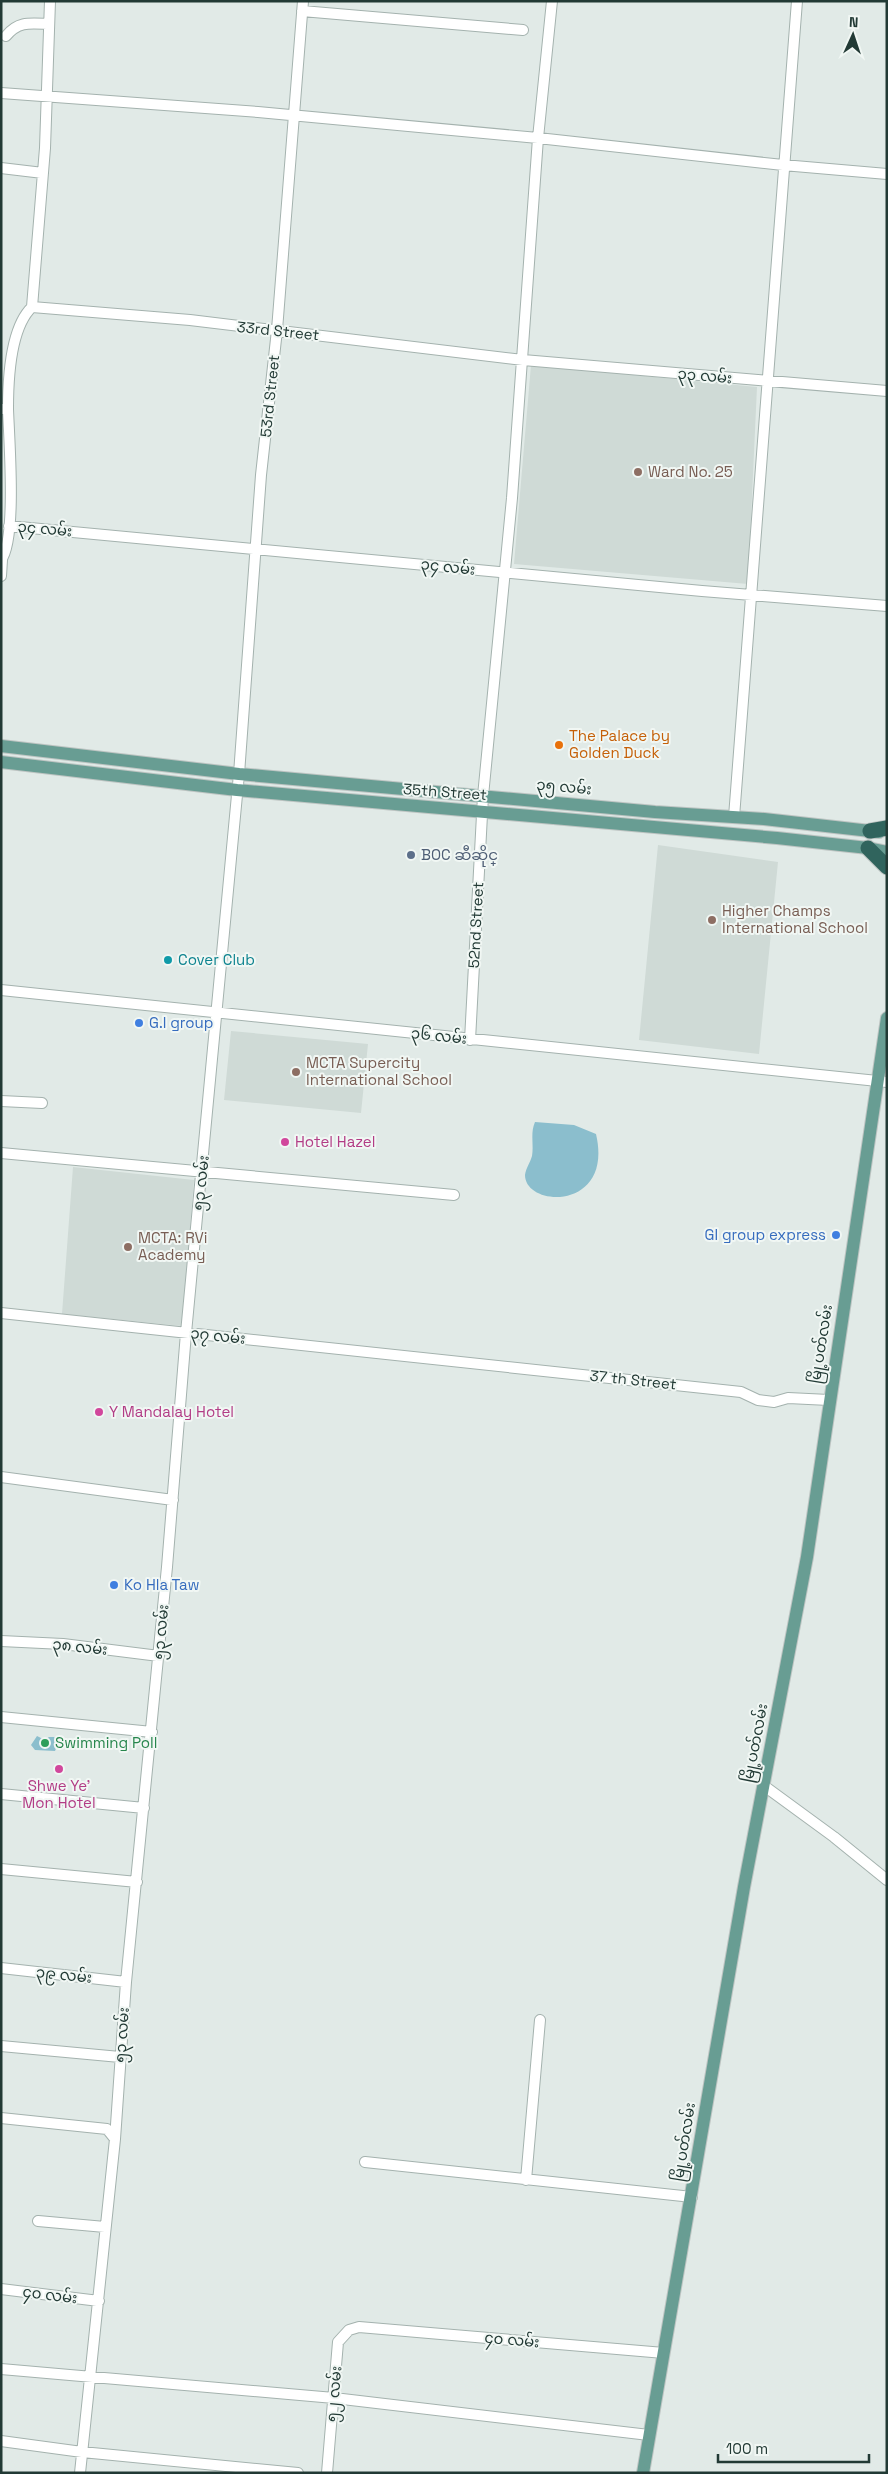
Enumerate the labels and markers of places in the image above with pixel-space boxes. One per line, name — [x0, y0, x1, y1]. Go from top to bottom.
place label: Ward No. 25 — [648, 462, 733, 481]
marker: Ward No. 25 — [632, 466, 644, 478]
place label: The Palace by Golden Duck — [569, 726, 670, 762]
marker: The Palace by Golden Duck — [553, 739, 565, 751]
place label: BOC ဆီဆိုင္ — [421, 845, 498, 867]
marker: BOC ဆီဆိုင္ — [405, 849, 417, 861]
place label: Higher Champs International School — [722, 901, 868, 937]
marker: Higher Champs International School — [706, 914, 718, 926]
place label: Cover Club — [178, 950, 255, 969]
marker: Cover Club — [162, 954, 174, 966]
place label: G.I group — [149, 1013, 213, 1032]
marker: G.I group — [133, 1017, 145, 1029]
place label: MCTA Supercity International School — [306, 1053, 452, 1089]
marker: MCTA Supercity International School — [290, 1066, 302, 1078]
place label: Hotel Hazel — [295, 1132, 375, 1151]
marker: Hotel Hazel — [279, 1136, 291, 1148]
place label: GI group express — [705, 1225, 826, 1244]
place label: MCTA: RVi Academy — [138, 1228, 207, 1264]
marker: GI group express — [830, 1229, 842, 1241]
marker: MCTA: RVi Academy — [122, 1241, 134, 1253]
place label: Y Mandalay Hotel — [109, 1402, 234, 1421]
marker: Y Mandalay Hotel — [93, 1406, 105, 1418]
place label: Ko Hla Taw — [124, 1575, 200, 1594]
marker: Ko Hla Taw — [108, 1579, 120, 1591]
place label: Swimming Poll — [55, 1733, 157, 1752]
marker: Swimming Poll — [39, 1737, 51, 1749]
marker: Shwe Ye' Mon Hotel — [53, 1763, 65, 1775]
place label: Shwe Ye' Mon Hotel — [22, 1776, 96, 1812]

